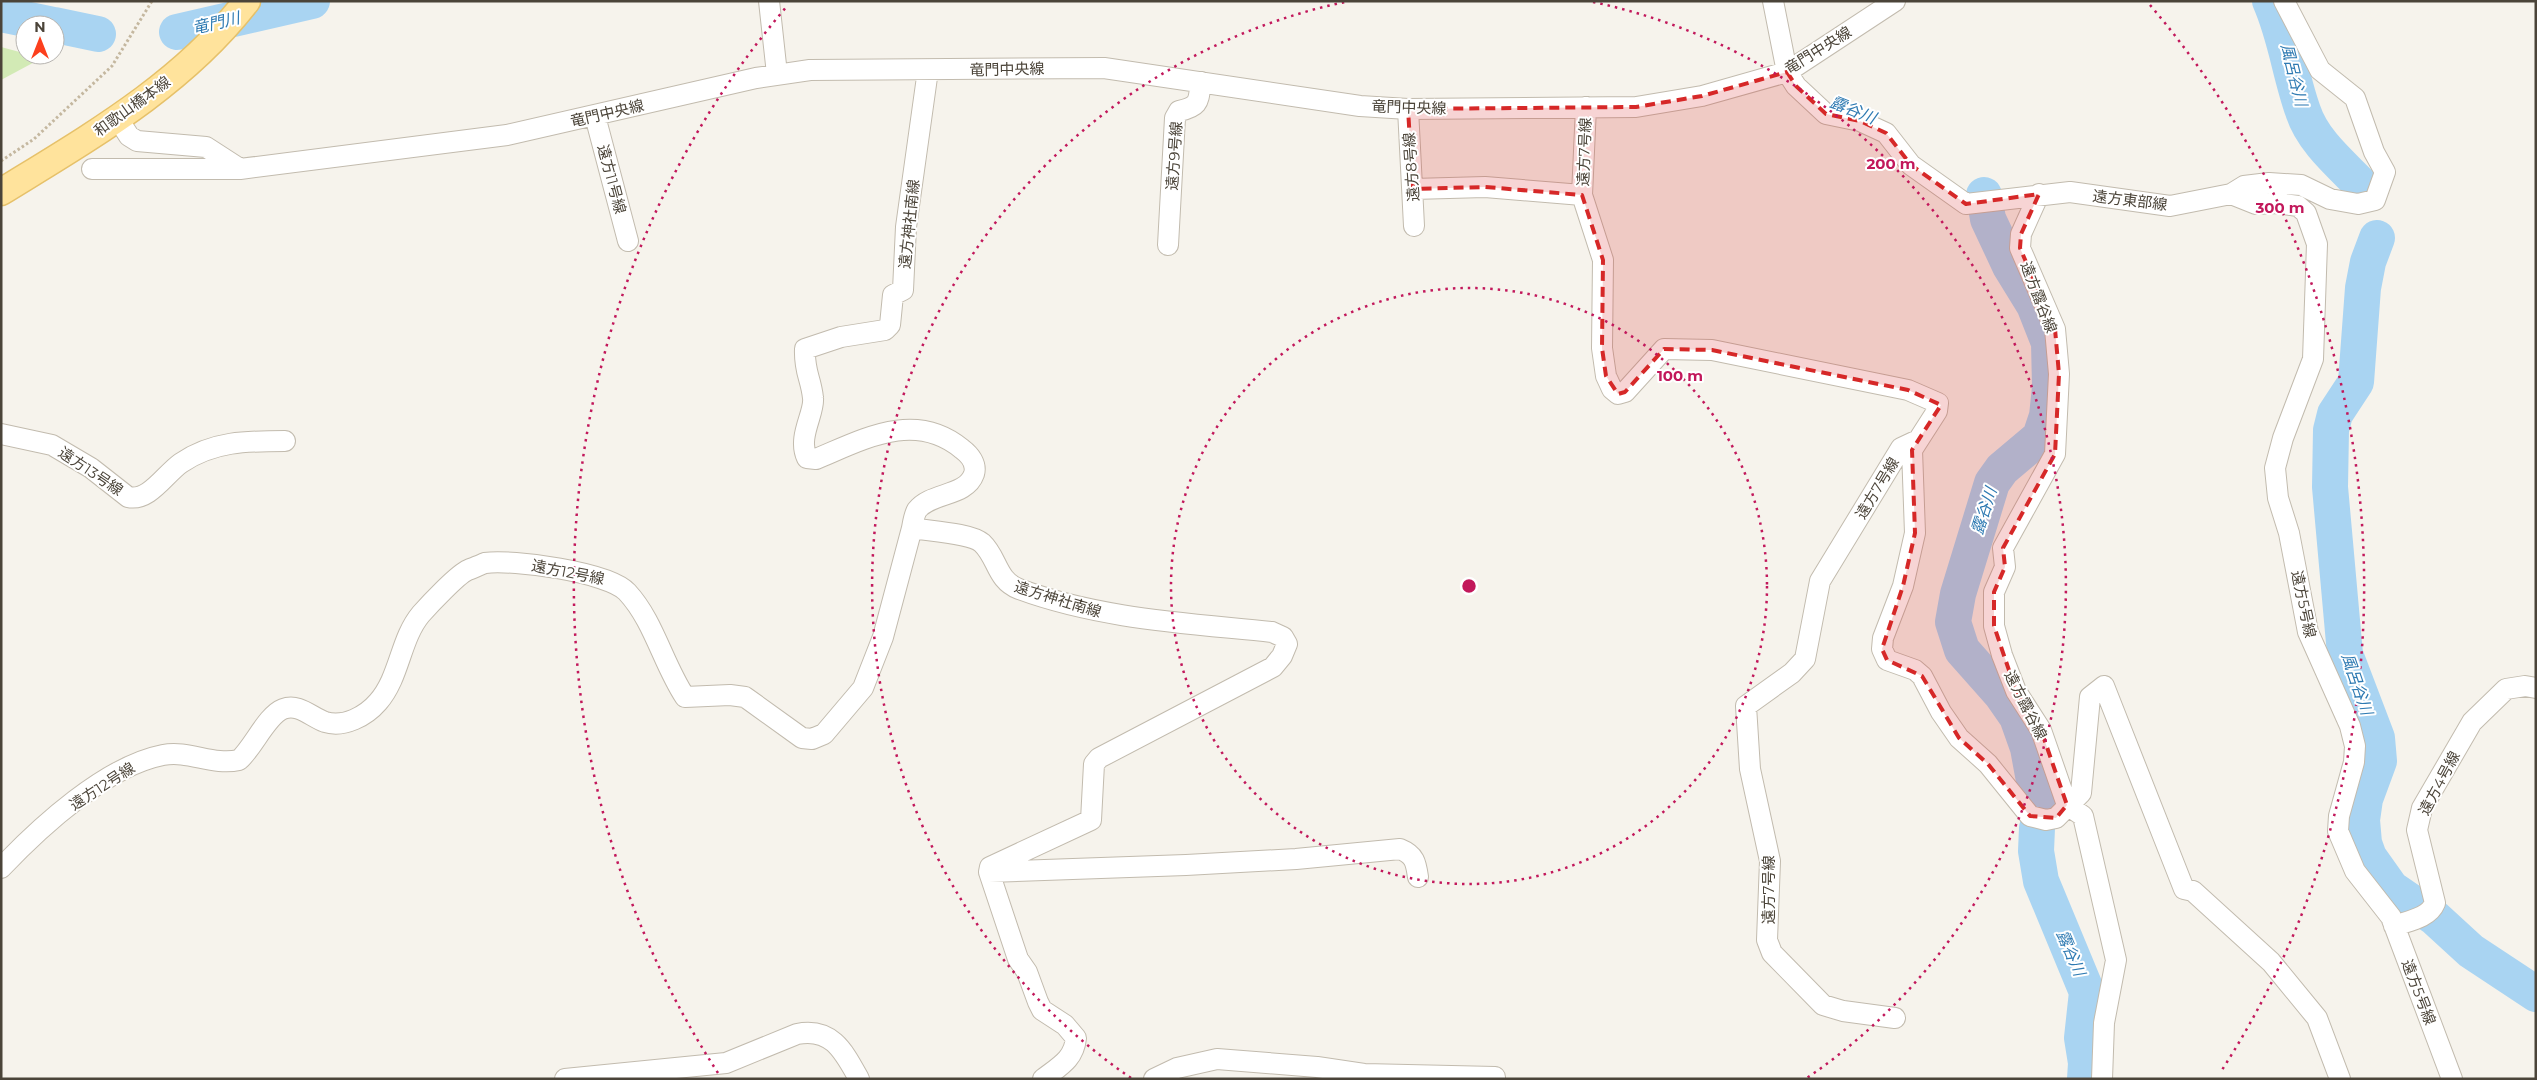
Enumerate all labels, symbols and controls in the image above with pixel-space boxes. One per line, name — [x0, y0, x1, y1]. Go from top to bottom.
water label: 竜門川 — [190, 8, 243, 38]
north arrow — [15, 15, 65, 65]
text: N — [34, 18, 46, 36]
street label: 竜門中央線 — [1781, 22, 1855, 78]
water label: 風呂谷川 — [2277, 42, 2311, 110]
street label: 竜門中央線 — [969, 59, 1045, 79]
street label: 和歌山橋本線 — [90, 72, 174, 140]
water label: 露谷川 — [1827, 92, 1881, 129]
street label: 竜門中央線 — [568, 95, 646, 131]
street label: 竜門中央線 — [1371, 96, 1447, 118]
street label: 遠方7号線 — [1573, 117, 1595, 187]
street label: 遠方9号線 — [1162, 121, 1186, 191]
street label: 遠方8号線 — [1399, 132, 1423, 202]
street label: 遠方11号線 — [594, 142, 630, 216]
text: 200 m — [1866, 154, 1916, 173]
street label: 遠方神社南線 — [895, 178, 923, 270]
street label: 遠方東部線 — [2092, 186, 2168, 214]
text: 300 m — [2254, 198, 2305, 217]
street label: 遠方露谷線 — [2017, 259, 2061, 335]
text: 100 m — [1657, 366, 1703, 385]
street label: 遠方13号線 — [55, 442, 127, 500]
street label: 遠方7号線 — [1851, 454, 1903, 522]
water label: 露谷川 — [1968, 483, 2001, 537]
street label: 遠方12号線 — [530, 556, 606, 588]
street label: 遠方5号線 — [2288, 569, 2320, 639]
street label: 遠方神社南線 — [1012, 577, 1104, 621]
centre of rings — [1460, 577, 1478, 595]
water label: 風呂谷川 — [2338, 651, 2377, 719]
street label: 遠方露谷線 — [2001, 667, 2051, 743]
street label: 遠方4号線 — [2414, 748, 2464, 818]
street label: 遠方12号線 — [66, 758, 138, 814]
street label: 遠方7号線 — [1759, 856, 1778, 924]
water label: 露谷川 — [2053, 927, 2090, 981]
street label: 遠方5号線 — [2398, 957, 2440, 1027]

